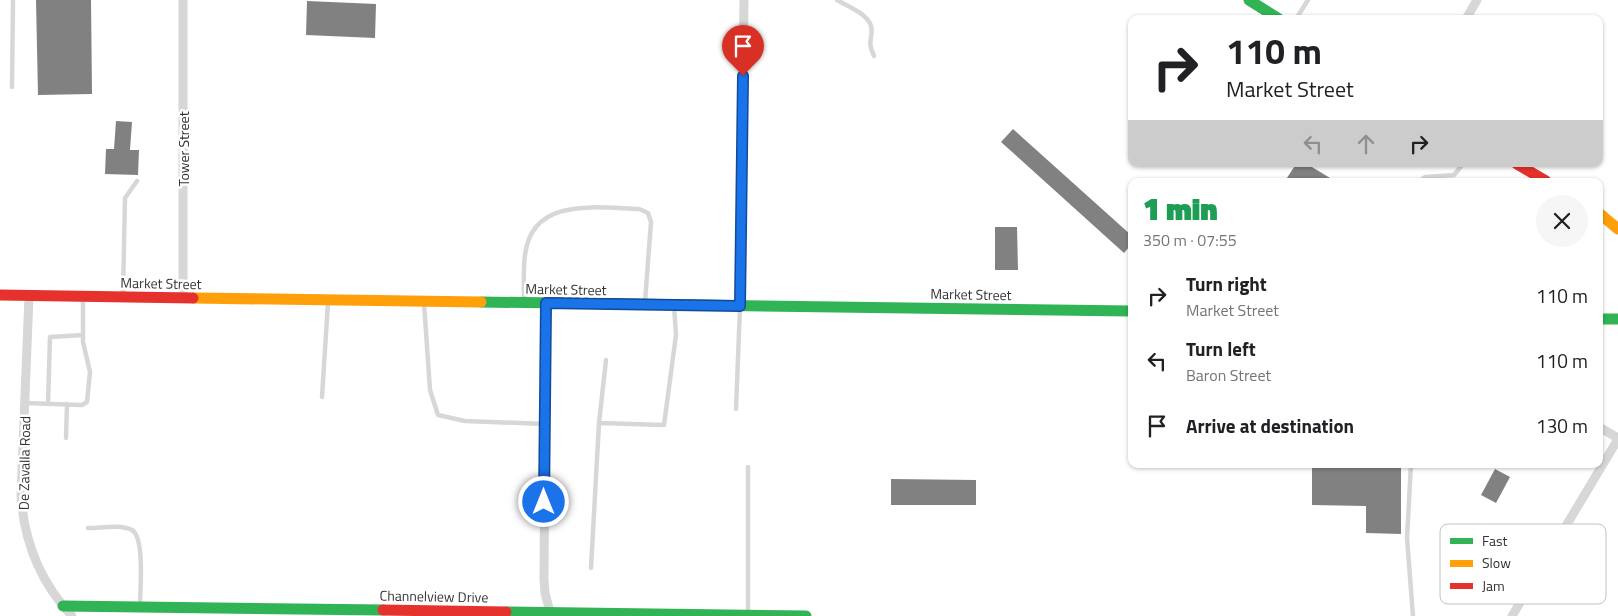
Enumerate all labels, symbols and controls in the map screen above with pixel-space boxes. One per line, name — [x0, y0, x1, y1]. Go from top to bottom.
text: 110 m — [1226, 24, 1322, 78]
pin — [722, 25, 764, 76]
icon: arrive — [729, 32, 757, 60]
icon: right — [1143, 35, 1208, 100]
text: Market Street — [1226, 72, 1354, 106]
street label: Tower Street — [173, 111, 194, 187]
icon: left — [1299, 130, 1327, 158]
icon: ahead — [1352, 130, 1380, 158]
icon: right — [1405, 130, 1433, 158]
text: 1 min — [1143, 186, 1218, 232]
button: close — [1536, 195, 1588, 247]
text: 350 m · 07:55 — [1143, 228, 1237, 252]
text: Turn right — [1186, 269, 1267, 298]
street label: Market Street — [120, 272, 202, 294]
street label: Market Street — [525, 278, 607, 300]
text: 110 m — [1536, 281, 1588, 310]
icon: right — [1143, 282, 1171, 310]
street label: Market Street — [930, 283, 1012, 305]
text: Market Street — [1186, 298, 1279, 322]
text: Turn left — [1186, 334, 1256, 363]
text: 110 m — [1536, 346, 1588, 375]
icon: left — [1143, 347, 1171, 375]
text: Baron Street — [1186, 363, 1271, 387]
text: Arrive at destination — [1186, 411, 1354, 440]
text: 130 m — [1536, 411, 1588, 440]
icon: arrive — [1143, 412, 1171, 440]
street label: De Zavalla Road — [13, 416, 35, 510]
position arrow — [517, 475, 569, 527]
legend — [1440, 524, 1606, 604]
text: Fast — [1482, 530, 1507, 551]
text: Slow — [1482, 552, 1511, 573]
text: Jam — [1482, 575, 1505, 596]
street label: Channelview Drive — [379, 585, 489, 607]

